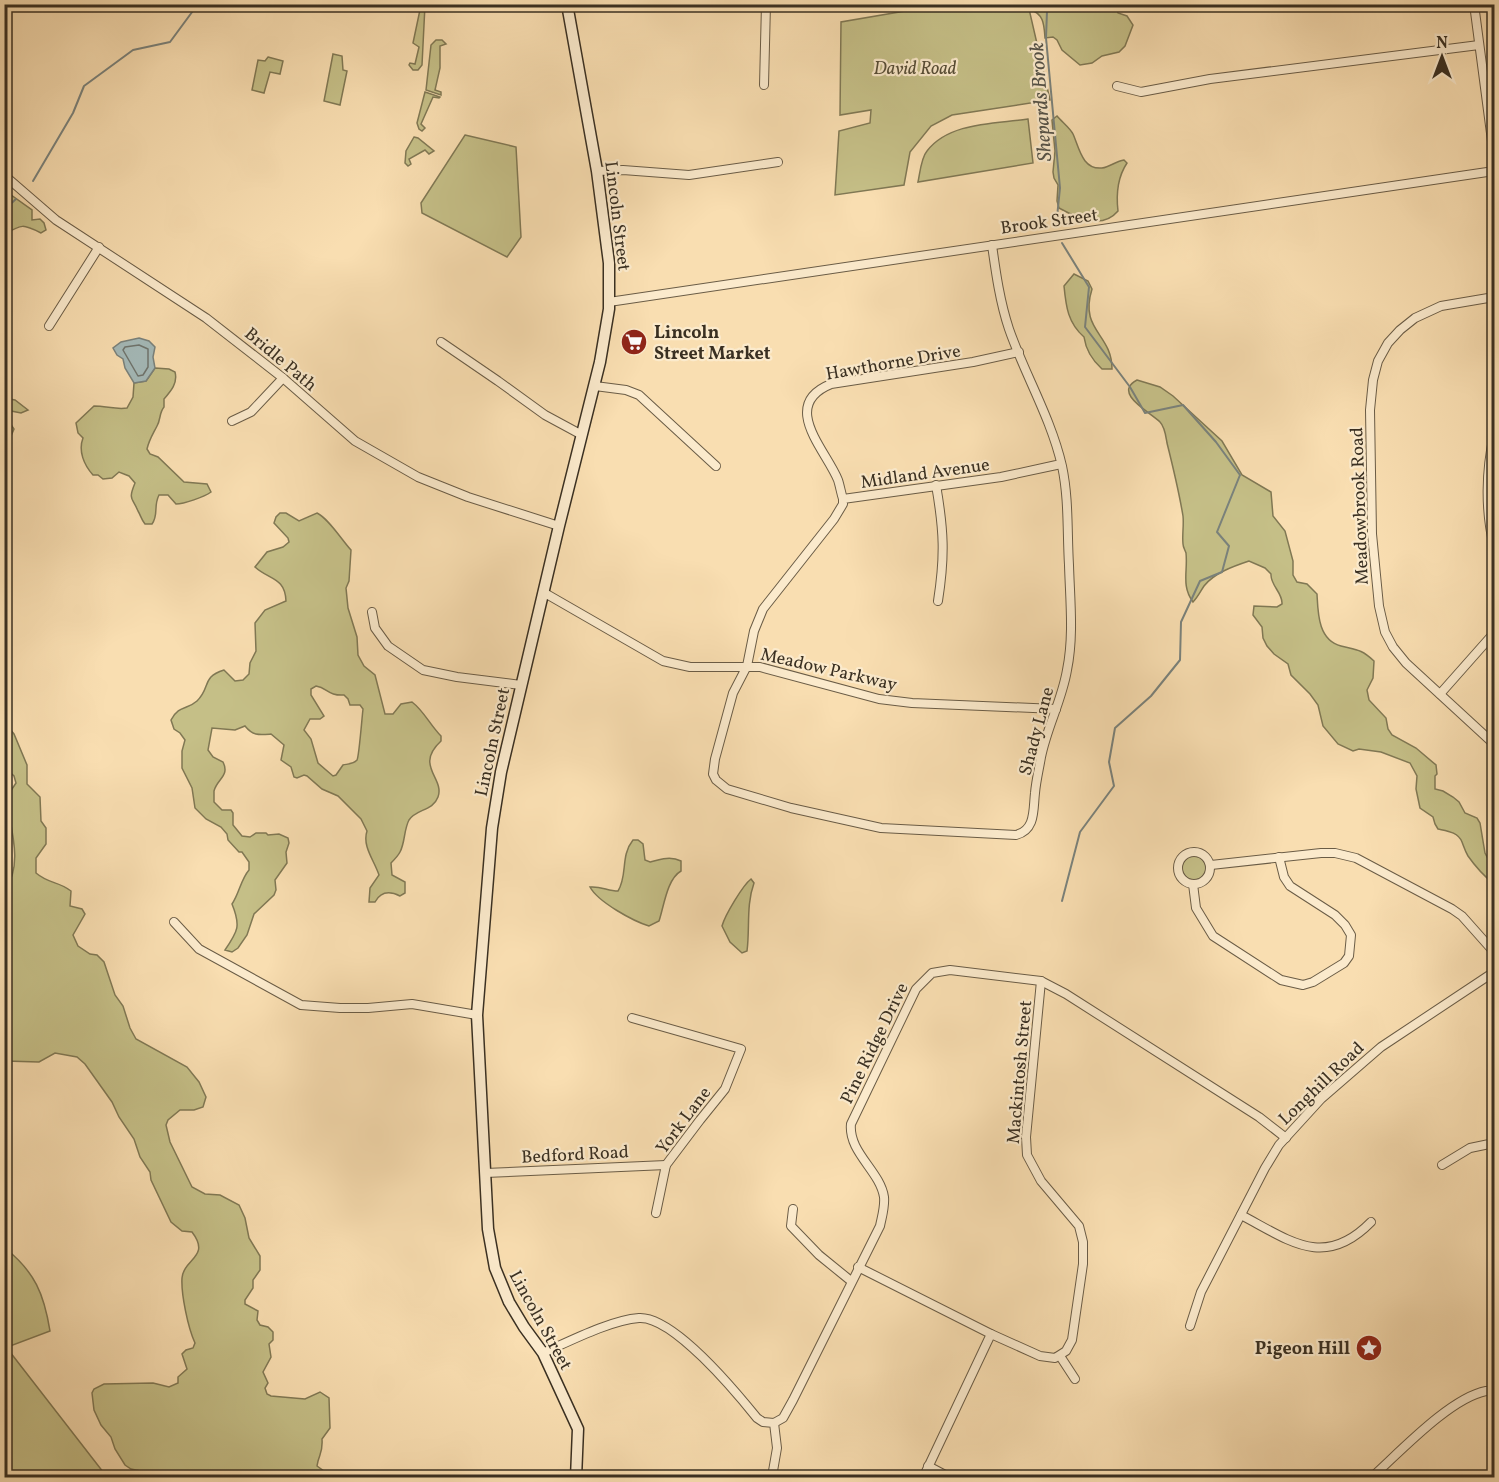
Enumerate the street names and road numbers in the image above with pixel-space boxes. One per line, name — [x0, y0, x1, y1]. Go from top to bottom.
street label: Lincoln Street — [597, 160, 636, 273]
street label: Brook Street — [999, 203, 1100, 242]
street label: Bridle Path — [238, 322, 322, 398]
street label: Hawthorne Drive — [824, 339, 963, 388]
street label: Meadowbrook Road — [1345, 427, 1376, 585]
street label: Midland Avenue — [859, 453, 991, 496]
street label: Meadow Parkway — [758, 643, 900, 698]
street label: Shady Lane — [1014, 684, 1061, 779]
street label: Lincoln Street — [470, 686, 517, 799]
street label: Pine Ridge Drive — [835, 979, 915, 1108]
street label: Mackintosh Street — [1002, 999, 1039, 1145]
street label: Longhill Road — [1274, 1037, 1371, 1132]
street label: York Lane — [651, 1082, 718, 1160]
street label: Bedford Road — [521, 1140, 629, 1171]
street label: Lincoln Street — [502, 1266, 577, 1375]

